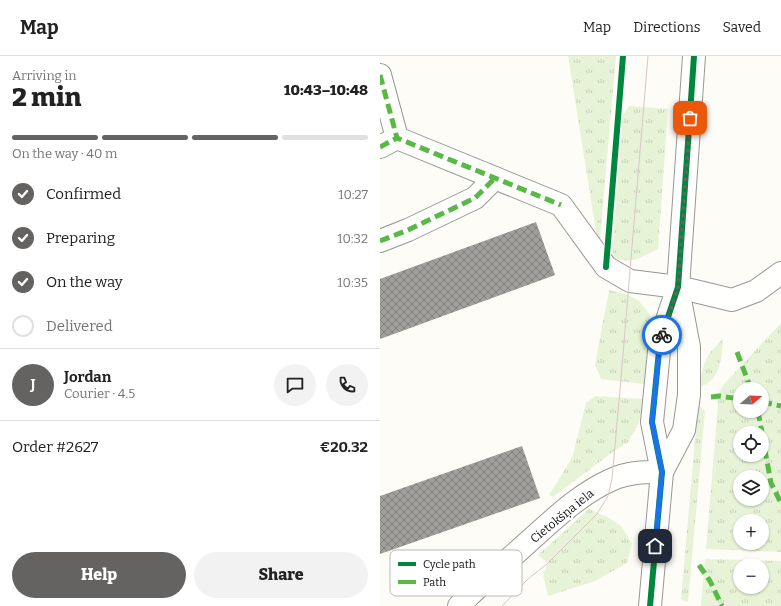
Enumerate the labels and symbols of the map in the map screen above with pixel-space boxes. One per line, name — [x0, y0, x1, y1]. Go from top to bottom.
pin — [673, 101, 707, 135]
courier — [642, 315, 682, 355]
north arrow — [733, 382, 769, 418]
street label: Cietokšņa iela — [527, 486, 597, 547]
pin — [638, 529, 672, 563]
legend — [390, 550, 522, 596]
text: Cycle path — [423, 558, 476, 571]
text: Path — [423, 576, 446, 589]

